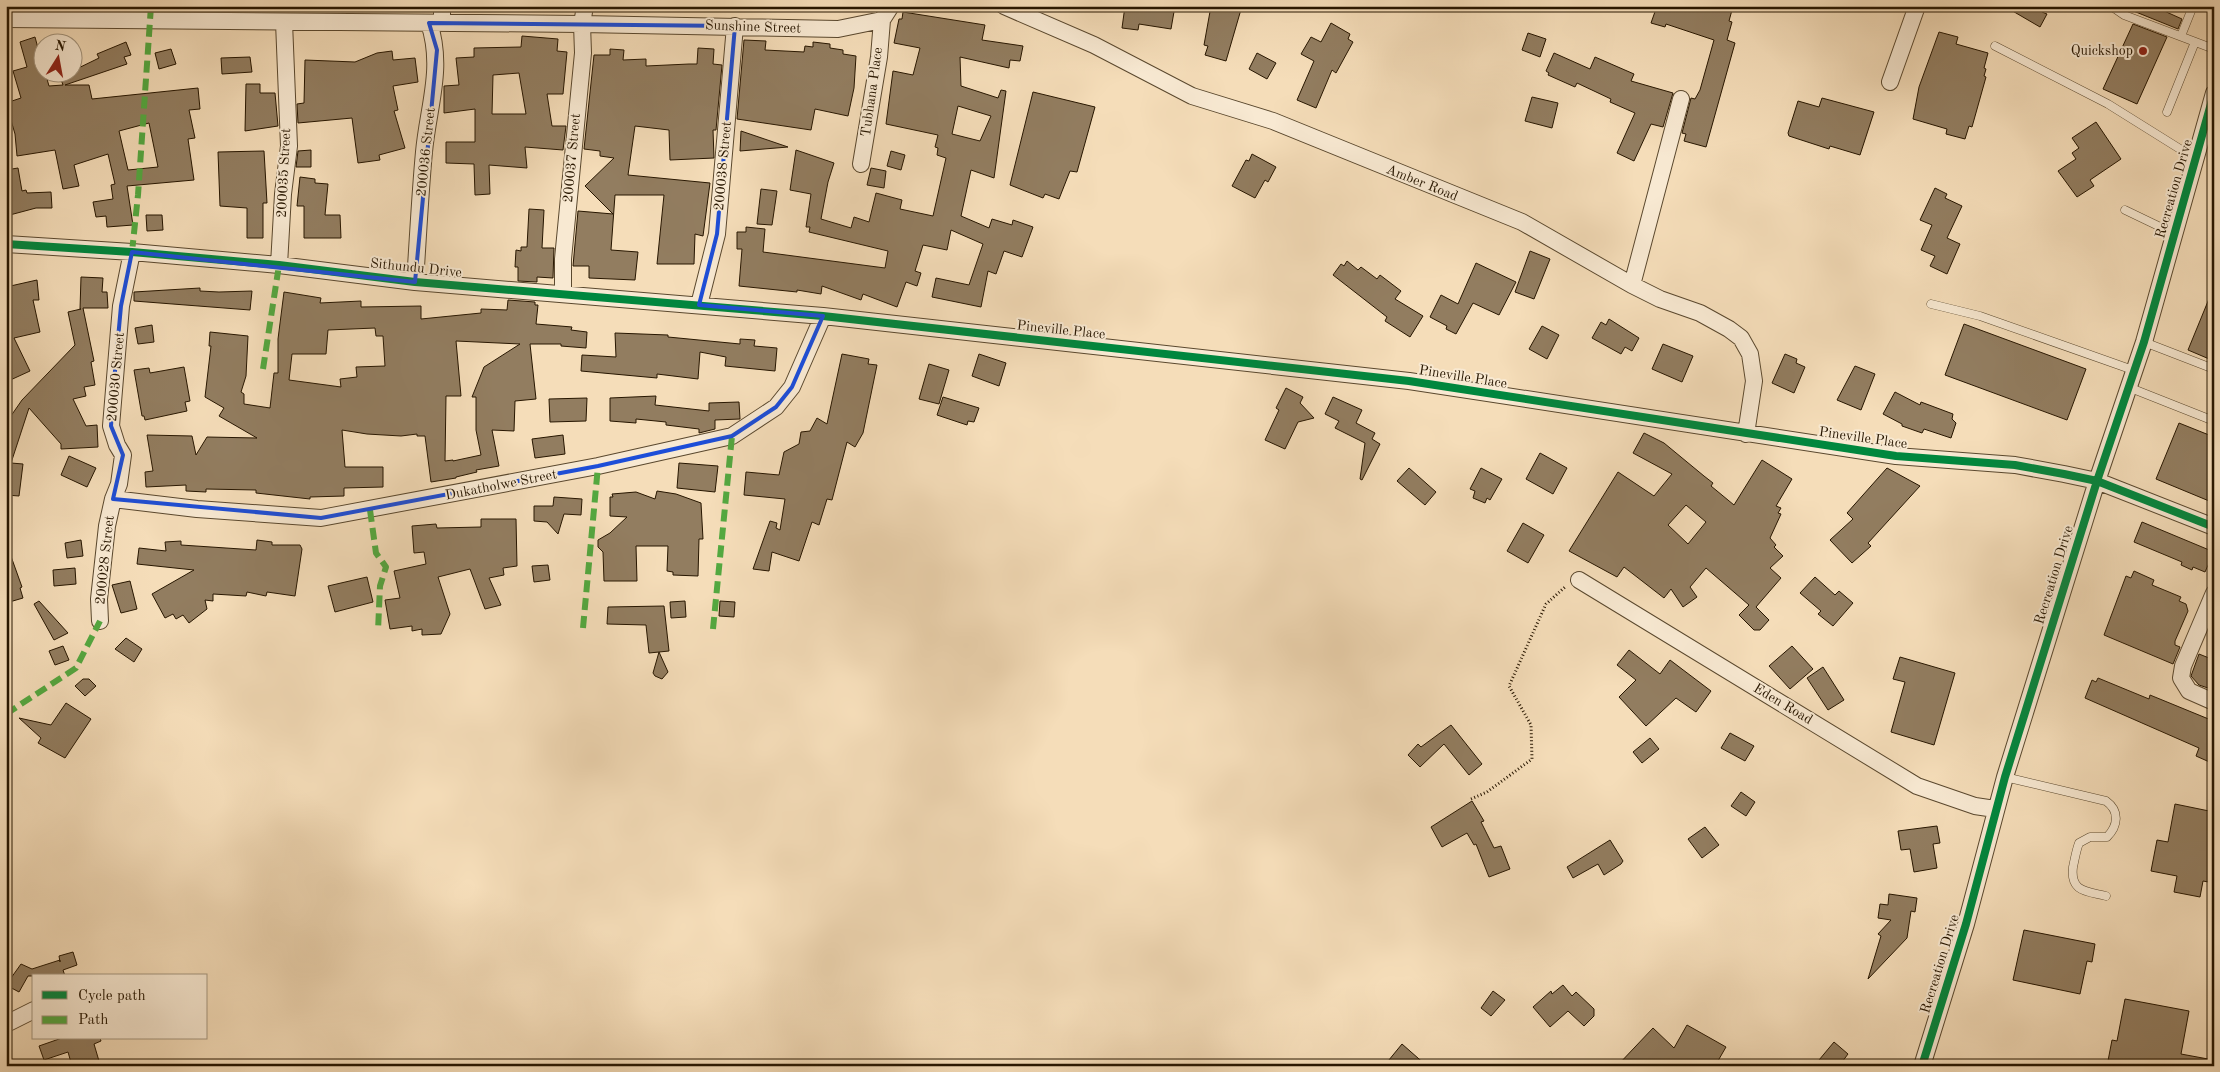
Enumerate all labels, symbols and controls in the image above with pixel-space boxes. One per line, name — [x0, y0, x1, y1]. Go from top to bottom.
street label: Sunshine Street — [705, 18, 801, 36]
north arrow — [32, 32, 82, 82]
text: N — [54, 38, 67, 54]
place label: Quickshop — [2071, 44, 2133, 58]
marker: Quickshop — [2137, 45, 2149, 57]
street label: Tubhana Place — [859, 46, 885, 138]
street label: 200036 Street — [414, 107, 438, 197]
street label: 200037 Street — [561, 113, 583, 203]
street label: 200038 Street — [712, 121, 734, 211]
street label: 200035 Street — [275, 128, 293, 218]
street label: Recreation Drive — [2153, 138, 2195, 240]
street label: Amber Road — [1384, 162, 1460, 204]
street label: Sithundu Drive — [369, 256, 463, 280]
street label: Pineville Place — [1016, 318, 1106, 342]
street label: 200030 Street — [105, 332, 127, 422]
street label: Pineville Place — [1418, 363, 1508, 391]
street label: Pineville Place — [1818, 425, 1908, 451]
street label: Dukatholwe Street — [444, 467, 558, 503]
street label: 200028 Street — [93, 515, 117, 605]
street label: Recreation Drive — [2032, 524, 2076, 626]
street label: Eden Road — [1751, 681, 1815, 727]
street label: Recreation Drive — [1918, 913, 1962, 1015]
legend — [32, 974, 208, 1040]
text: Cycle path — [78, 989, 146, 1004]
text: Path — [78, 1013, 108, 1028]

